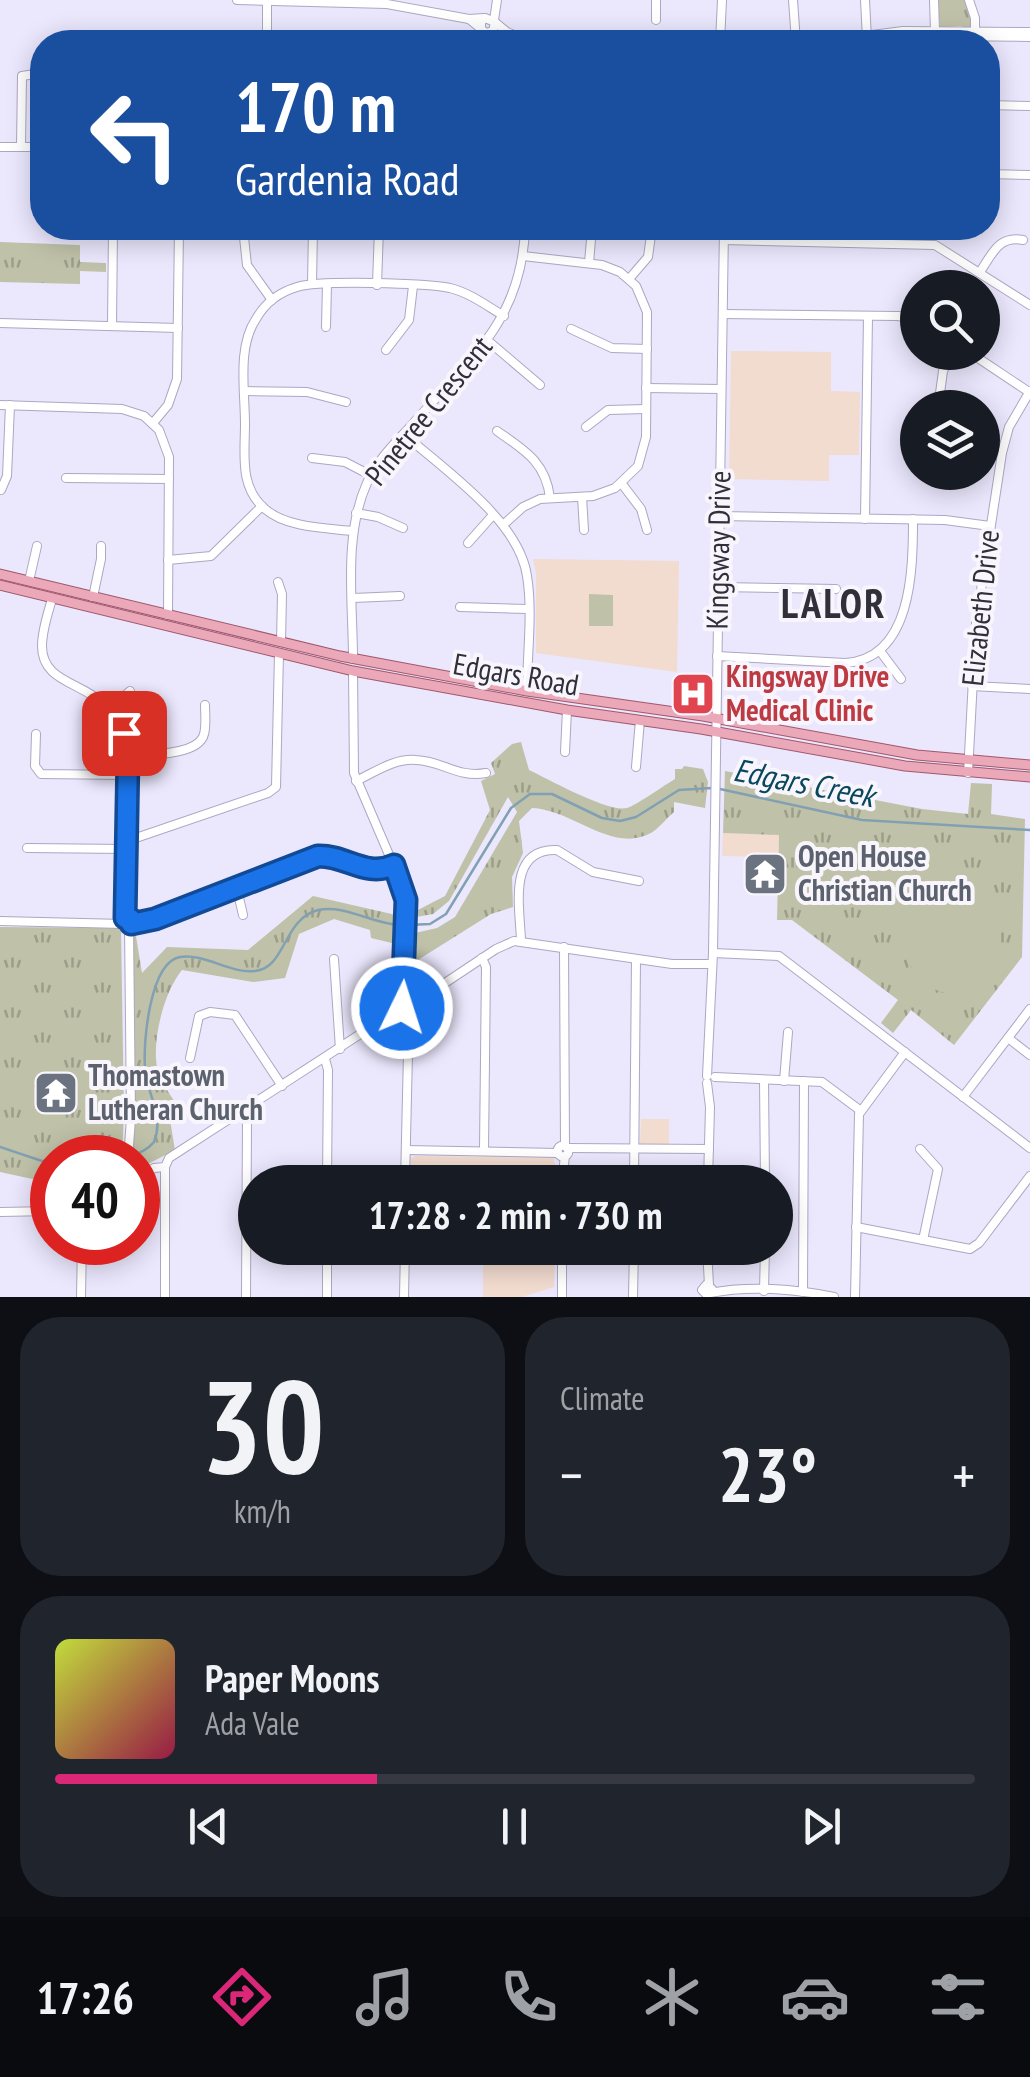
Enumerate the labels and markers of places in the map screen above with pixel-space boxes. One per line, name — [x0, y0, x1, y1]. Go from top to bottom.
place label: Kingsway Drive Medical Clinic — [726, 656, 889, 729]
hospital icon: Kingsway Drive Medical Clinic — [670, 671, 716, 717]
pin — [82, 691, 167, 776]
place label: Open House Christian Church — [798, 836, 972, 909]
temple icon: Open House Christian Church — [742, 851, 788, 897]
place label: Thomastown Lutheran Church — [88, 1055, 263, 1128]
temple icon: Thomastown Lutheran Church — [33, 1070, 79, 1116]

